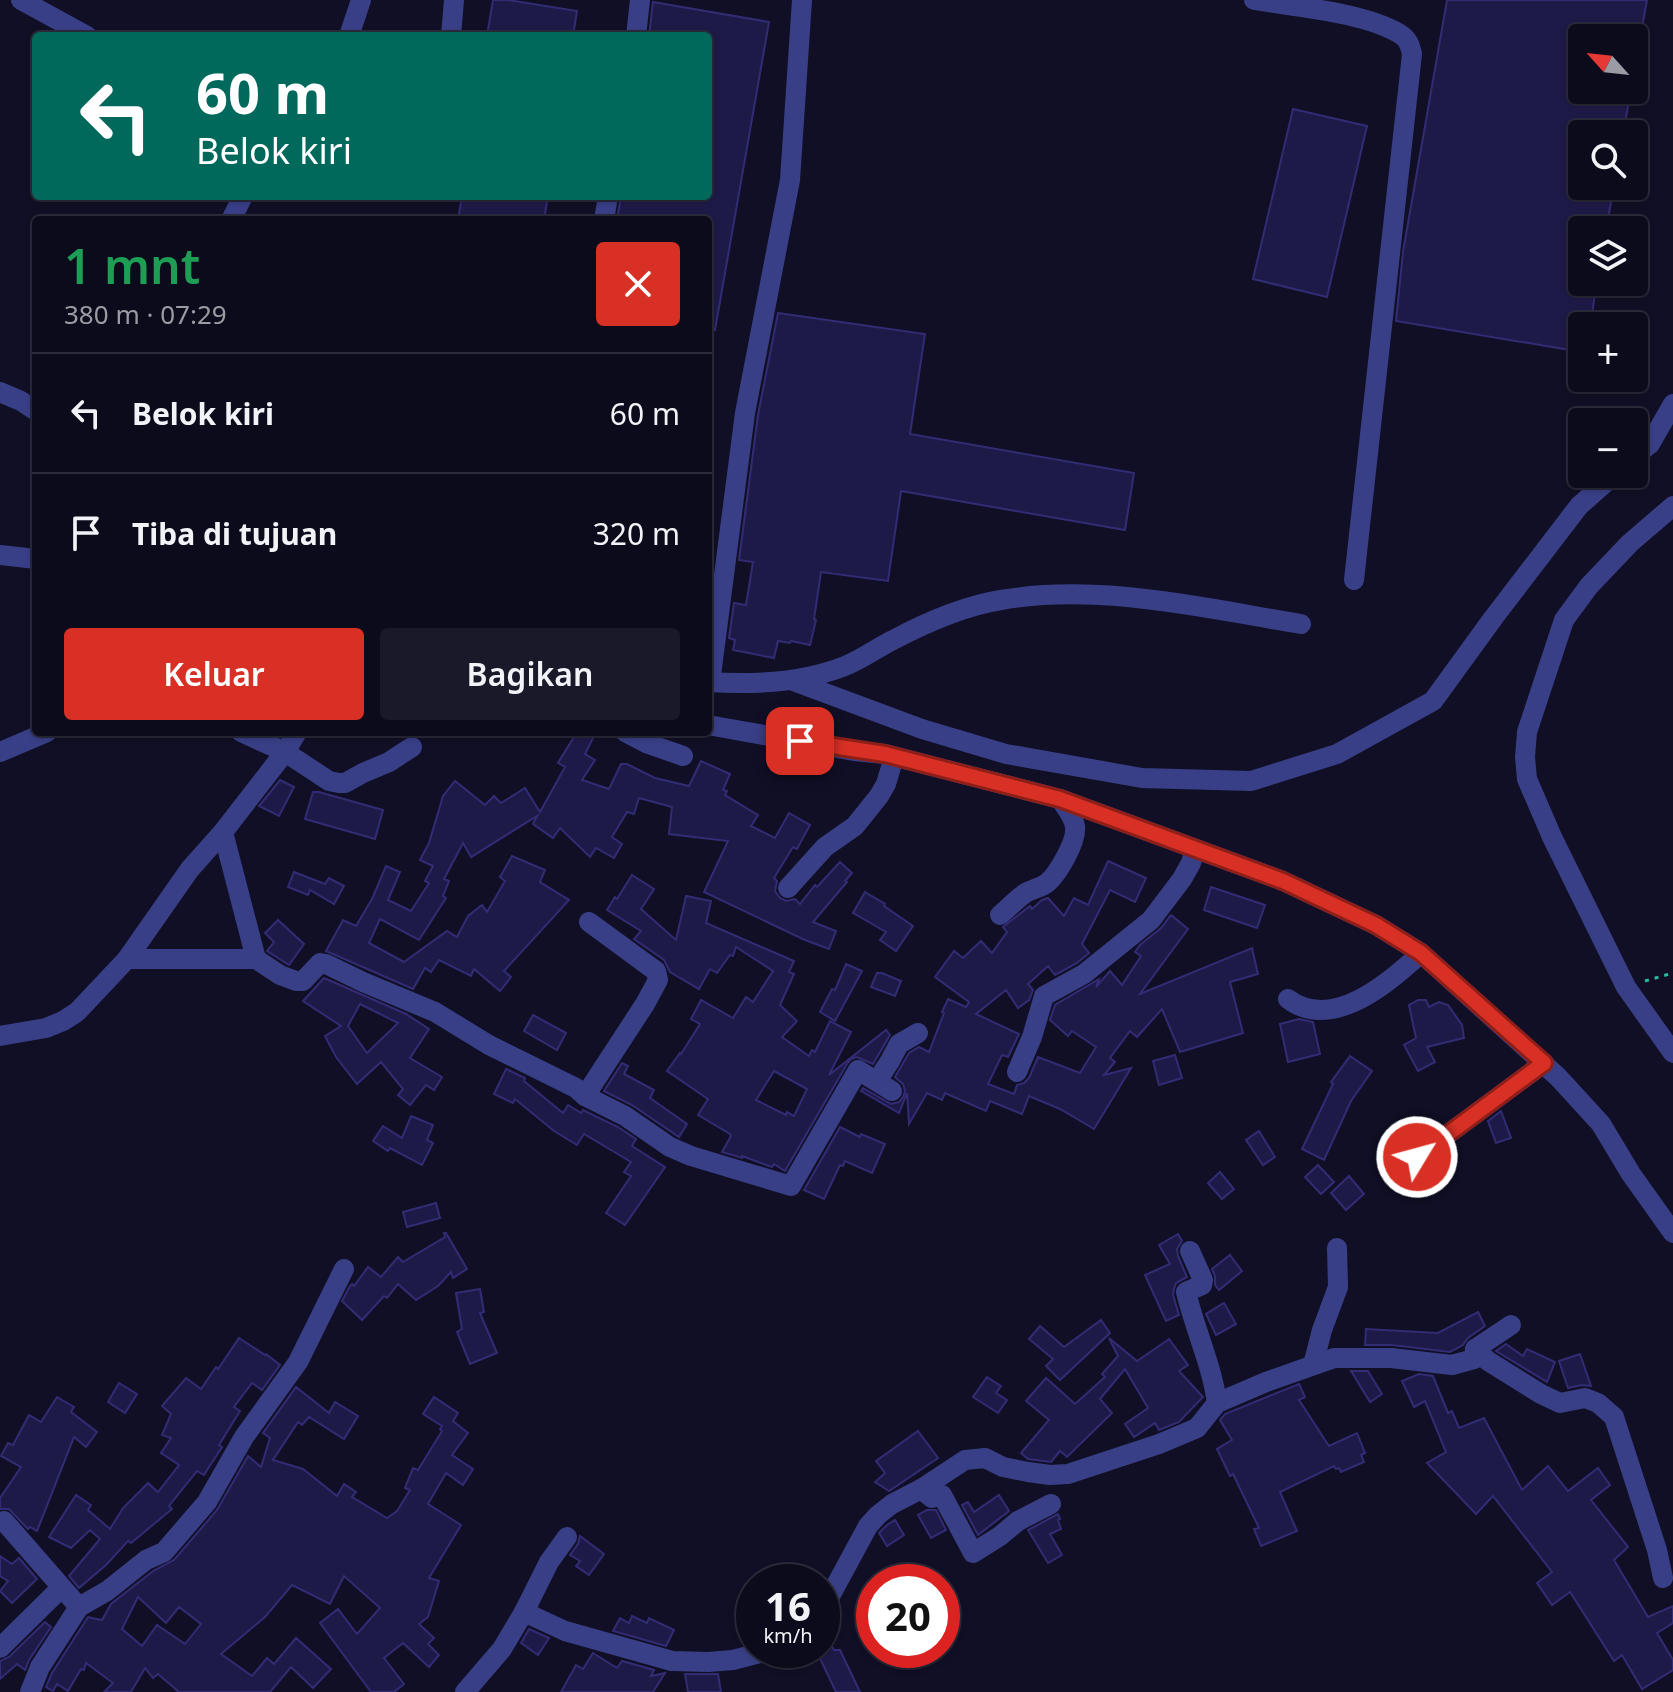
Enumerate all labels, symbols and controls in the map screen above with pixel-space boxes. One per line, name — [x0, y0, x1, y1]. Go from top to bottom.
north arrow — [1568, 24, 1648, 104]
map controls — [1568, 24, 1648, 488]
text: 60 m — [196, 54, 329, 130]
icon: left — [64, 64, 168, 168]
button: search — [1568, 120, 1648, 200]
text: Belok kiri — [196, 126, 352, 175]
button: layers — [1568, 216, 1648, 296]
text: 1 mnt — [64, 233, 200, 298]
button: close — [596, 242, 680, 326]
text: 380 m · 07:29 — [64, 296, 227, 332]
button: + — [1568, 312, 1648, 392]
icon: left — [64, 391, 108, 435]
text: Belok kiri — [132, 393, 274, 434]
text: 60 m — [610, 393, 680, 434]
button: − — [1568, 408, 1648, 488]
icon: arrive — [64, 511, 108, 555]
text: Tiba di tujuan — [132, 513, 337, 554]
text: 320 m — [593, 513, 680, 554]
button: Keluar — [64, 628, 364, 720]
button: Bagikan — [380, 628, 680, 720]
pin — [766, 707, 834, 775]
icon: arrive — [778, 719, 822, 763]
position arrow — [1375, 1115, 1459, 1199]
speed limit sign: 20 — [856, 1564, 960, 1668]
text: 16 — [765, 1578, 811, 1633]
text: km/h — [763, 1622, 813, 1649]

